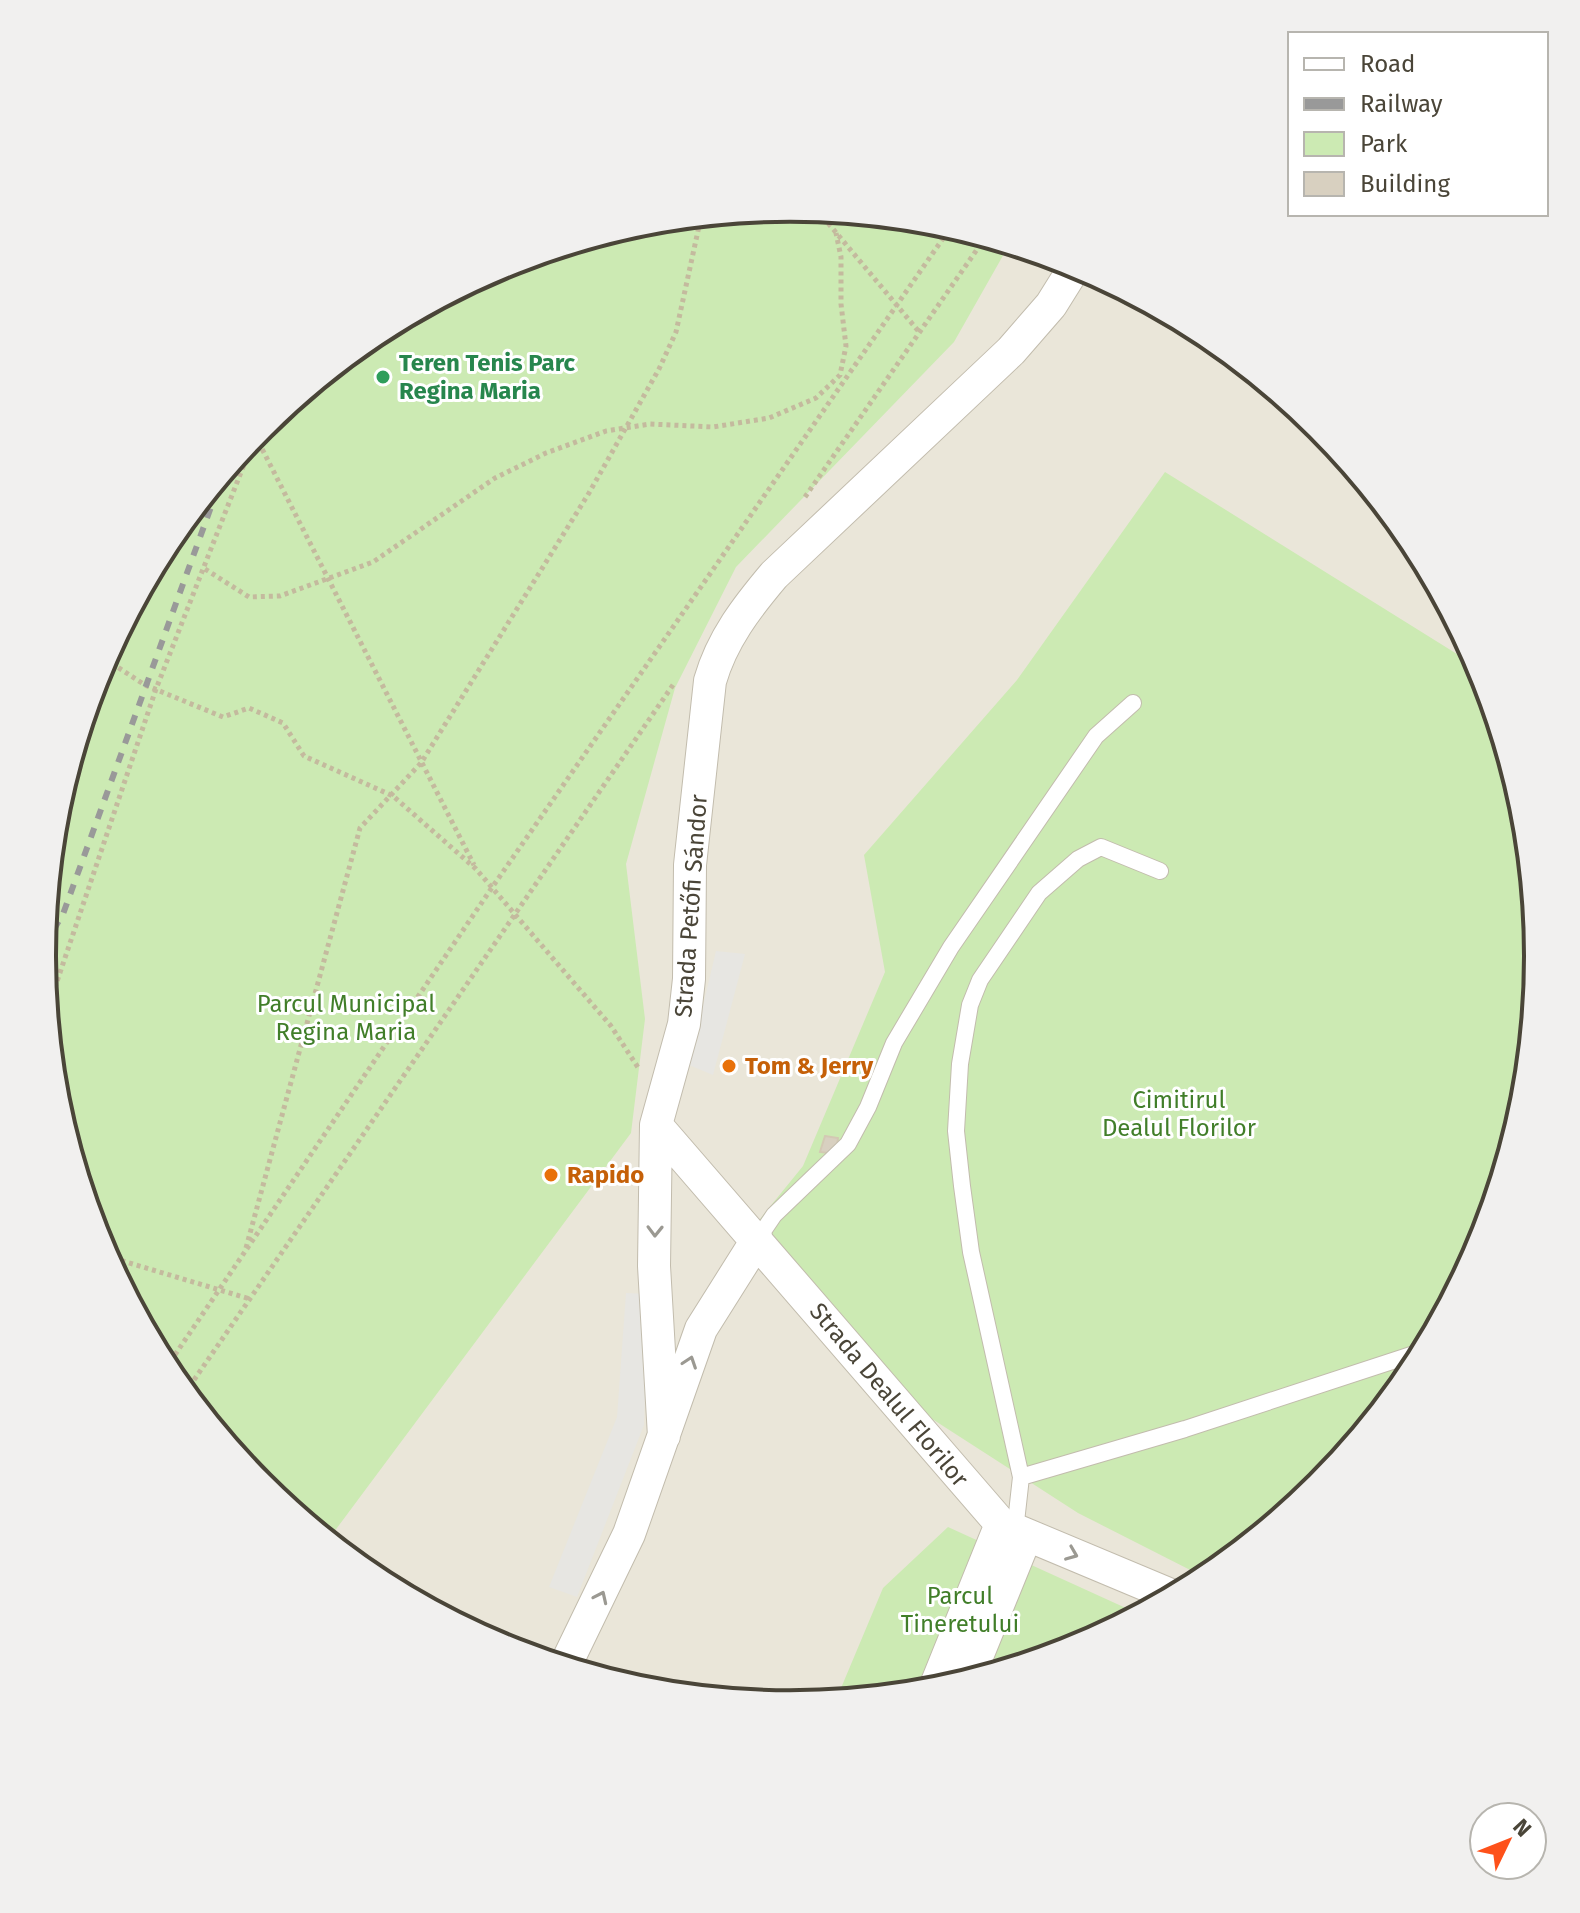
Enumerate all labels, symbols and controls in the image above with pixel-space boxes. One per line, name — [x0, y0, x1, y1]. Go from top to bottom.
legend — [1288, 32, 1548, 216]
text: Road — [1360, 50, 1415, 78]
text: Railway — [1360, 90, 1443, 118]
text: Park — [1360, 130, 1408, 158]
text: Building — [1360, 170, 1450, 198]
place label: Teren Tenis Parc Regina Maria — [399, 349, 576, 405]
marker: Teren Tenis Parc Regina Maria — [374, 368, 392, 386]
street label: Strada Petőfi Sándor — [669, 793, 713, 1019]
park label: Parcul Municipal Regina Maria — [257, 990, 435, 1046]
place label: Tom & Jerry — [745, 1052, 874, 1080]
marker: Tom & Jerry — [720, 1057, 738, 1075]
park label: Cimitirul Dealul Florilor — [1102, 1086, 1257, 1142]
place label: Rapido — [567, 1161, 644, 1189]
marker: Rapido — [542, 1166, 560, 1184]
one-way arrow — [646, 1225, 664, 1238]
street label: Strada Dealul Florilor — [804, 1297, 974, 1493]
one-way arrow — [680, 1356, 696, 1370]
one-way arrow — [1064, 1545, 1079, 1561]
park label: Parcul Tineretului — [901, 1582, 1019, 1638]
one-way arrow — [591, 1591, 607, 1605]
north arrow — [1468, 1801, 1548, 1881]
text: N — [1507, 1813, 1537, 1842]

